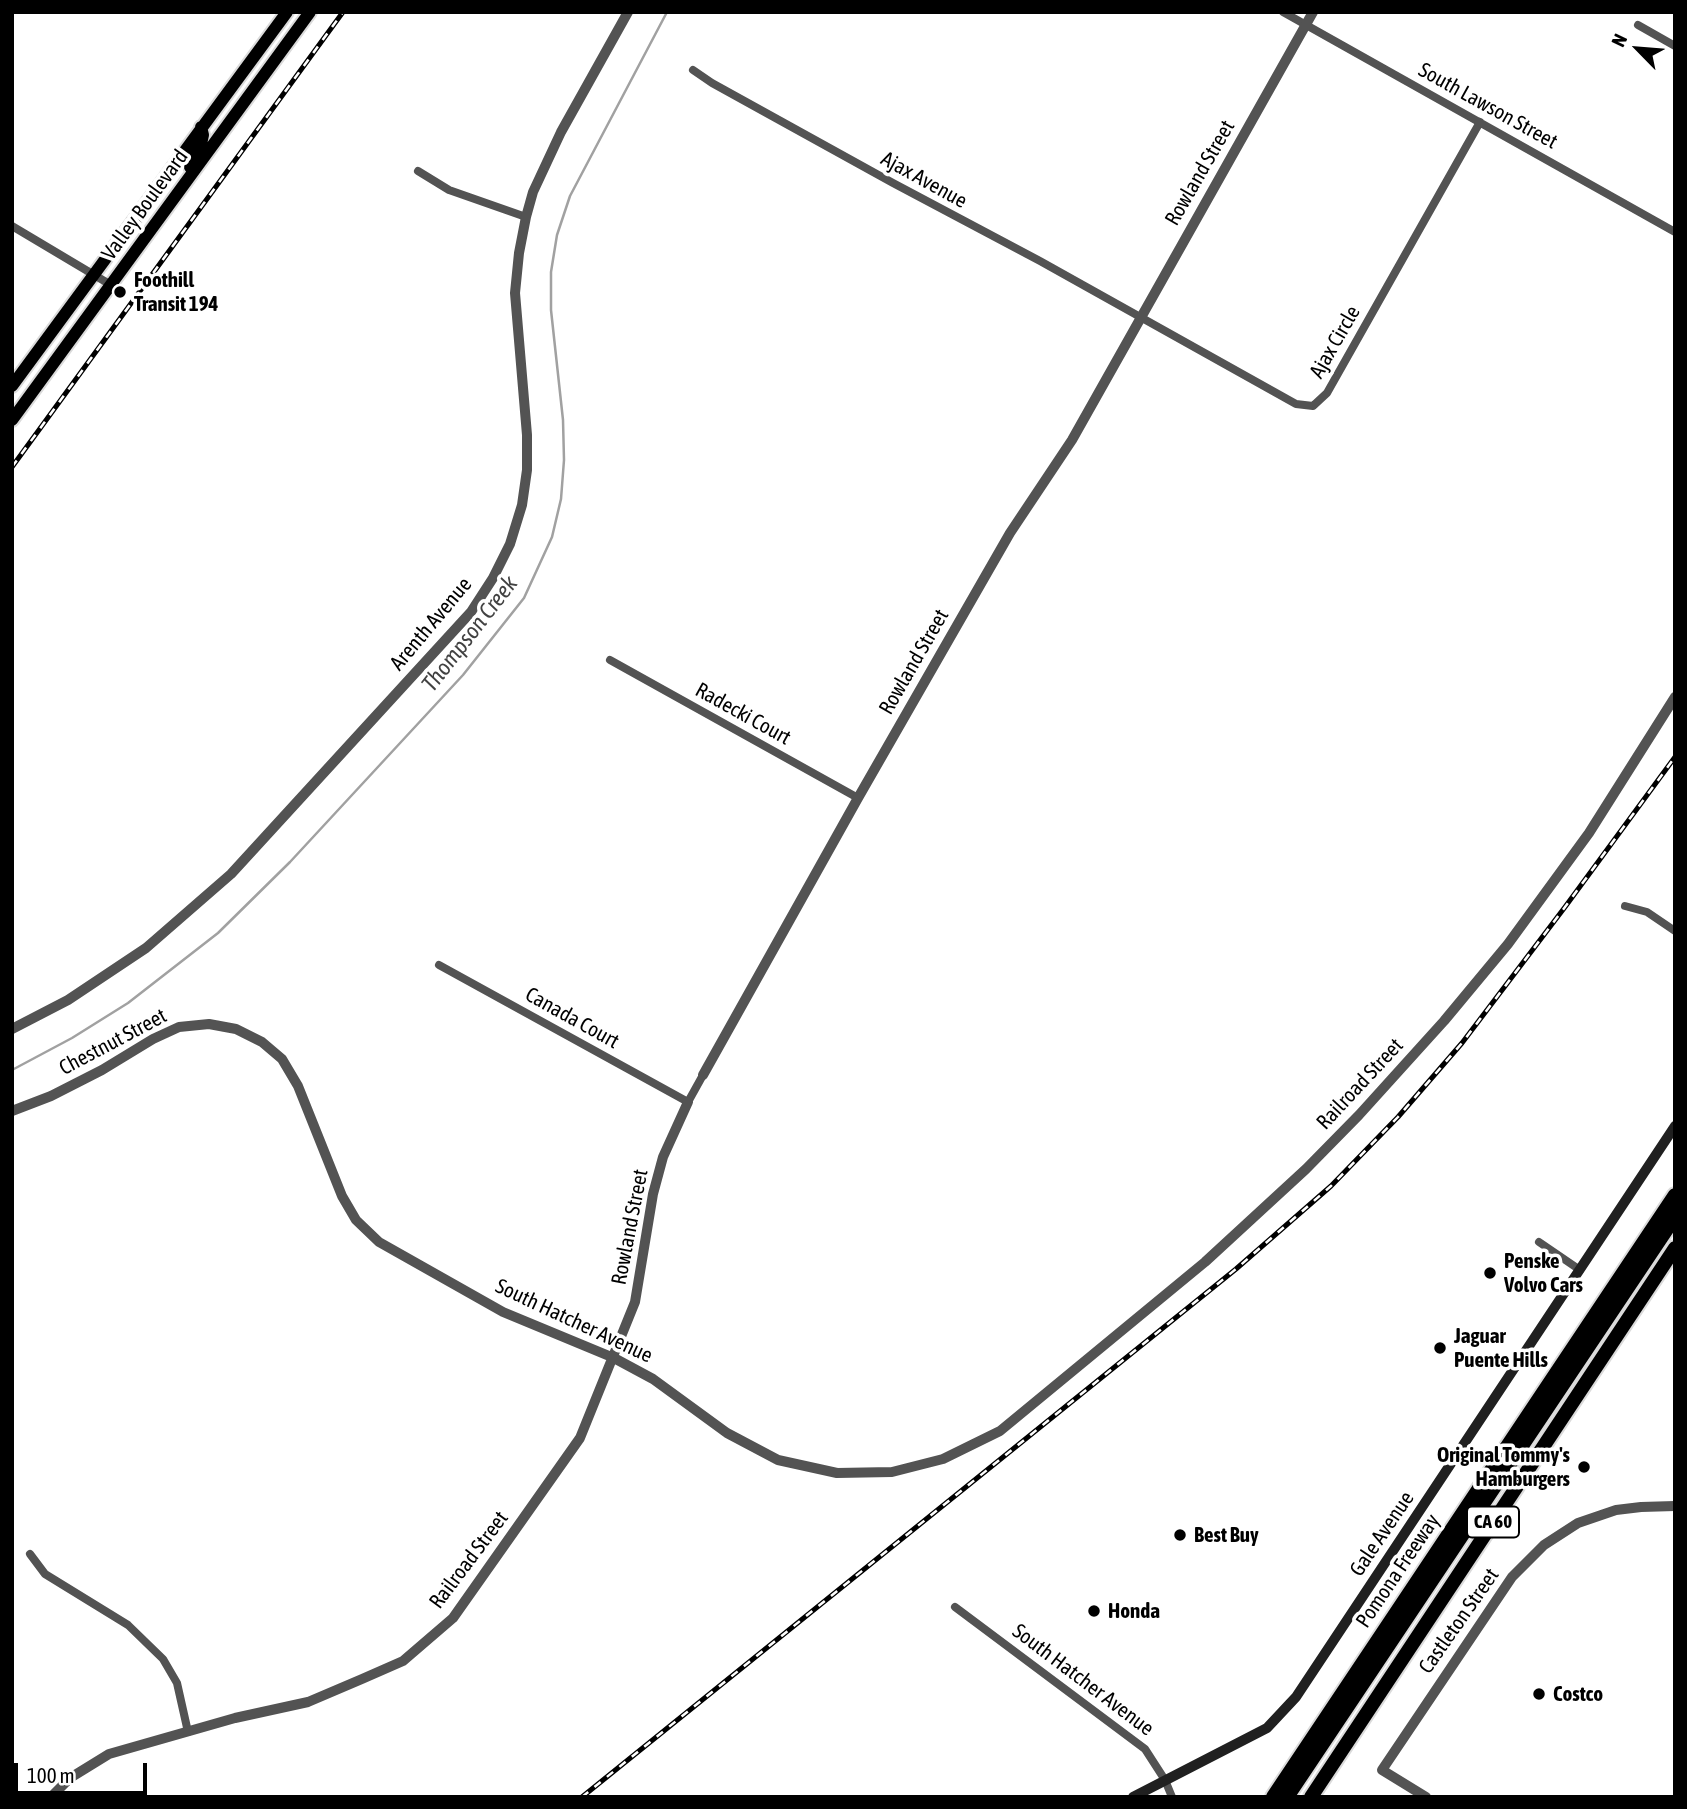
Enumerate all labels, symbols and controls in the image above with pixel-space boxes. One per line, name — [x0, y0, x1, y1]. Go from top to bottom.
north arrow — [1603, 14, 1673, 84]
text: N — [1607, 30, 1631, 50]
street label: South Lawson Street — [1414, 57, 1562, 155]
street label: Rowland Street — [1160, 116, 1240, 230]
street label: Valley Boulevard — [97, 145, 193, 265]
street label: Ajax Avenue — [877, 146, 971, 214]
place label: Foothill Transit 194 — [134, 267, 218, 317]
marker: Foothill Transit 194 — [112, 284, 128, 300]
street label: Ajax Circle — [1304, 301, 1366, 383]
water label: Thompson Creek — [416, 571, 524, 697]
street label: Arenth Avenue — [385, 572, 477, 676]
street label: Rowland Street — [874, 605, 954, 719]
street label: Radecki Court — [691, 677, 795, 751]
street label: Canada Court — [521, 982, 623, 1054]
street label: Chestnut Street — [55, 1003, 171, 1081]
street label: Railroad Street — [1311, 1033, 1409, 1135]
street label: Rowland Street — [606, 1167, 654, 1287]
place label: Penske Volvo Cars — [1504, 1248, 1583, 1298]
marker: Penske Volvo Cars — [1482, 1265, 1498, 1281]
street label: South Hatcher Avenue — [491, 1274, 657, 1368]
place label: Jaguar Puente Hills — [1454, 1323, 1548, 1373]
marker: Jaguar Puente Hills — [1432, 1340, 1448, 1356]
place label: Original Tommy's Hamburgers — [1437, 1442, 1570, 1492]
marker: Original Tommy's Hamburgers — [1576, 1459, 1592, 1475]
street label: Gale Avenue — [1344, 1487, 1420, 1581]
street label: Railroad Street — [424, 1506, 514, 1614]
road number: CA 60 — [1467, 1506, 1519, 1538]
street label: Pomona Freeway — [1351, 1509, 1445, 1633]
place label: Best Buy — [1194, 1522, 1259, 1548]
marker: Best Buy — [1172, 1527, 1188, 1543]
street label: Castleton Street — [1414, 1564, 1504, 1678]
place label: Honda — [1108, 1598, 1160, 1624]
marker: Honda — [1086, 1603, 1102, 1619]
street label: South Hatcher Avenue — [1007, 1619, 1159, 1741]
place label: Costco — [1553, 1681, 1603, 1707]
marker: Costco — [1531, 1686, 1547, 1702]
scale bar — [18, 1750, 150, 1794]
text: 100 m — [27, 1763, 75, 1787]

